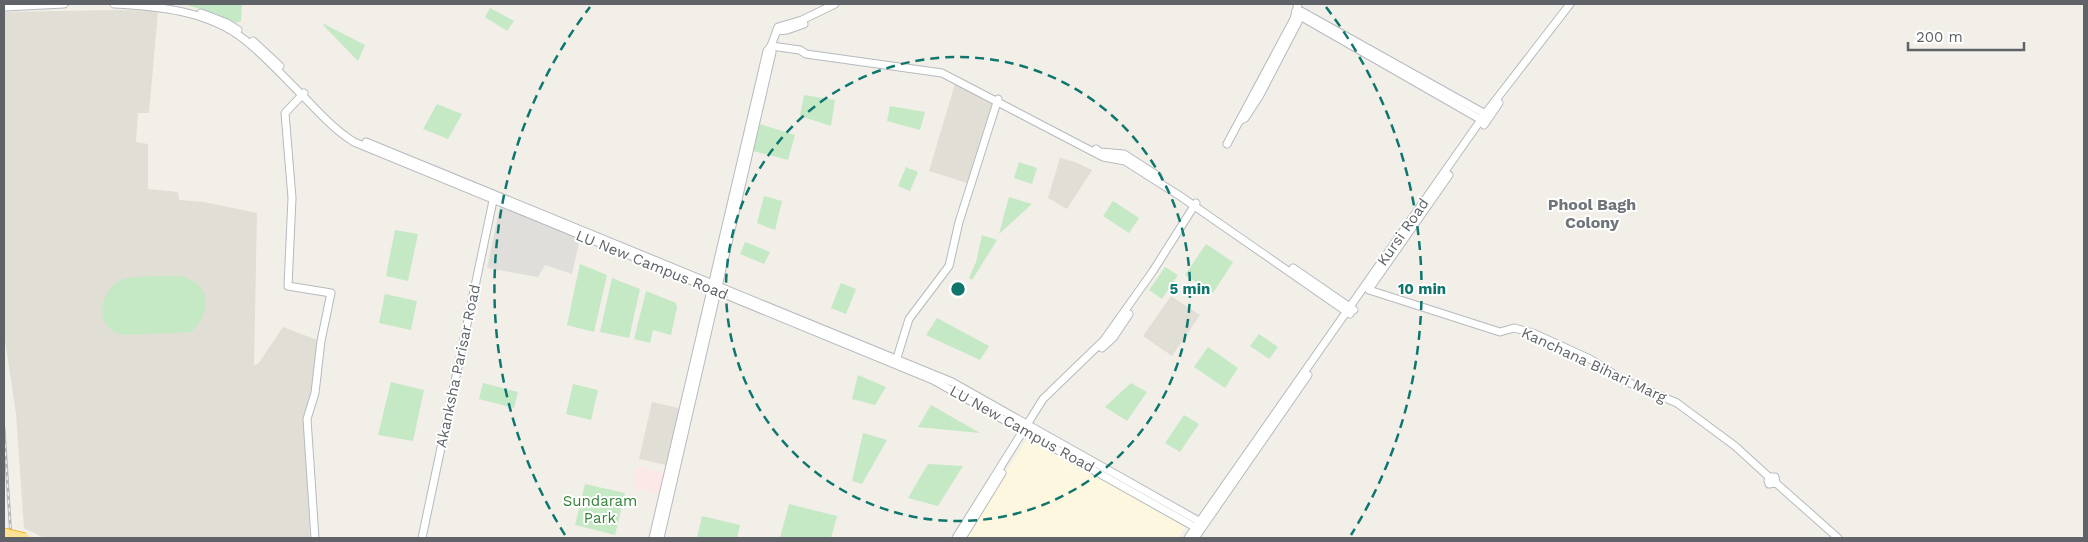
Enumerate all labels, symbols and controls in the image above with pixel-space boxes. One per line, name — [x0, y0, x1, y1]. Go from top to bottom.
scale bar — [1908, 20, 2024, 52]
text: 200 m — [1916, 28, 1963, 46]
street label: Kursi Road — [1373, 195, 1433, 269]
district label: Phool Bagh Colony — [1548, 195, 1636, 232]
street label: LU New Campus Road — [573, 226, 731, 304]
centre of rings — [949, 280, 967, 298]
text: 5 min — [1170, 280, 1210, 298]
text: 10 min — [1398, 280, 1446, 298]
street label: Akanksha Parisar Road — [432, 283, 484, 449]
street label: Kanchana Bihari Marg — [1519, 323, 1669, 407]
street label: LU New Campus Road — [947, 382, 1097, 476]
park label: Sundaram Park — [563, 492, 637, 527]

